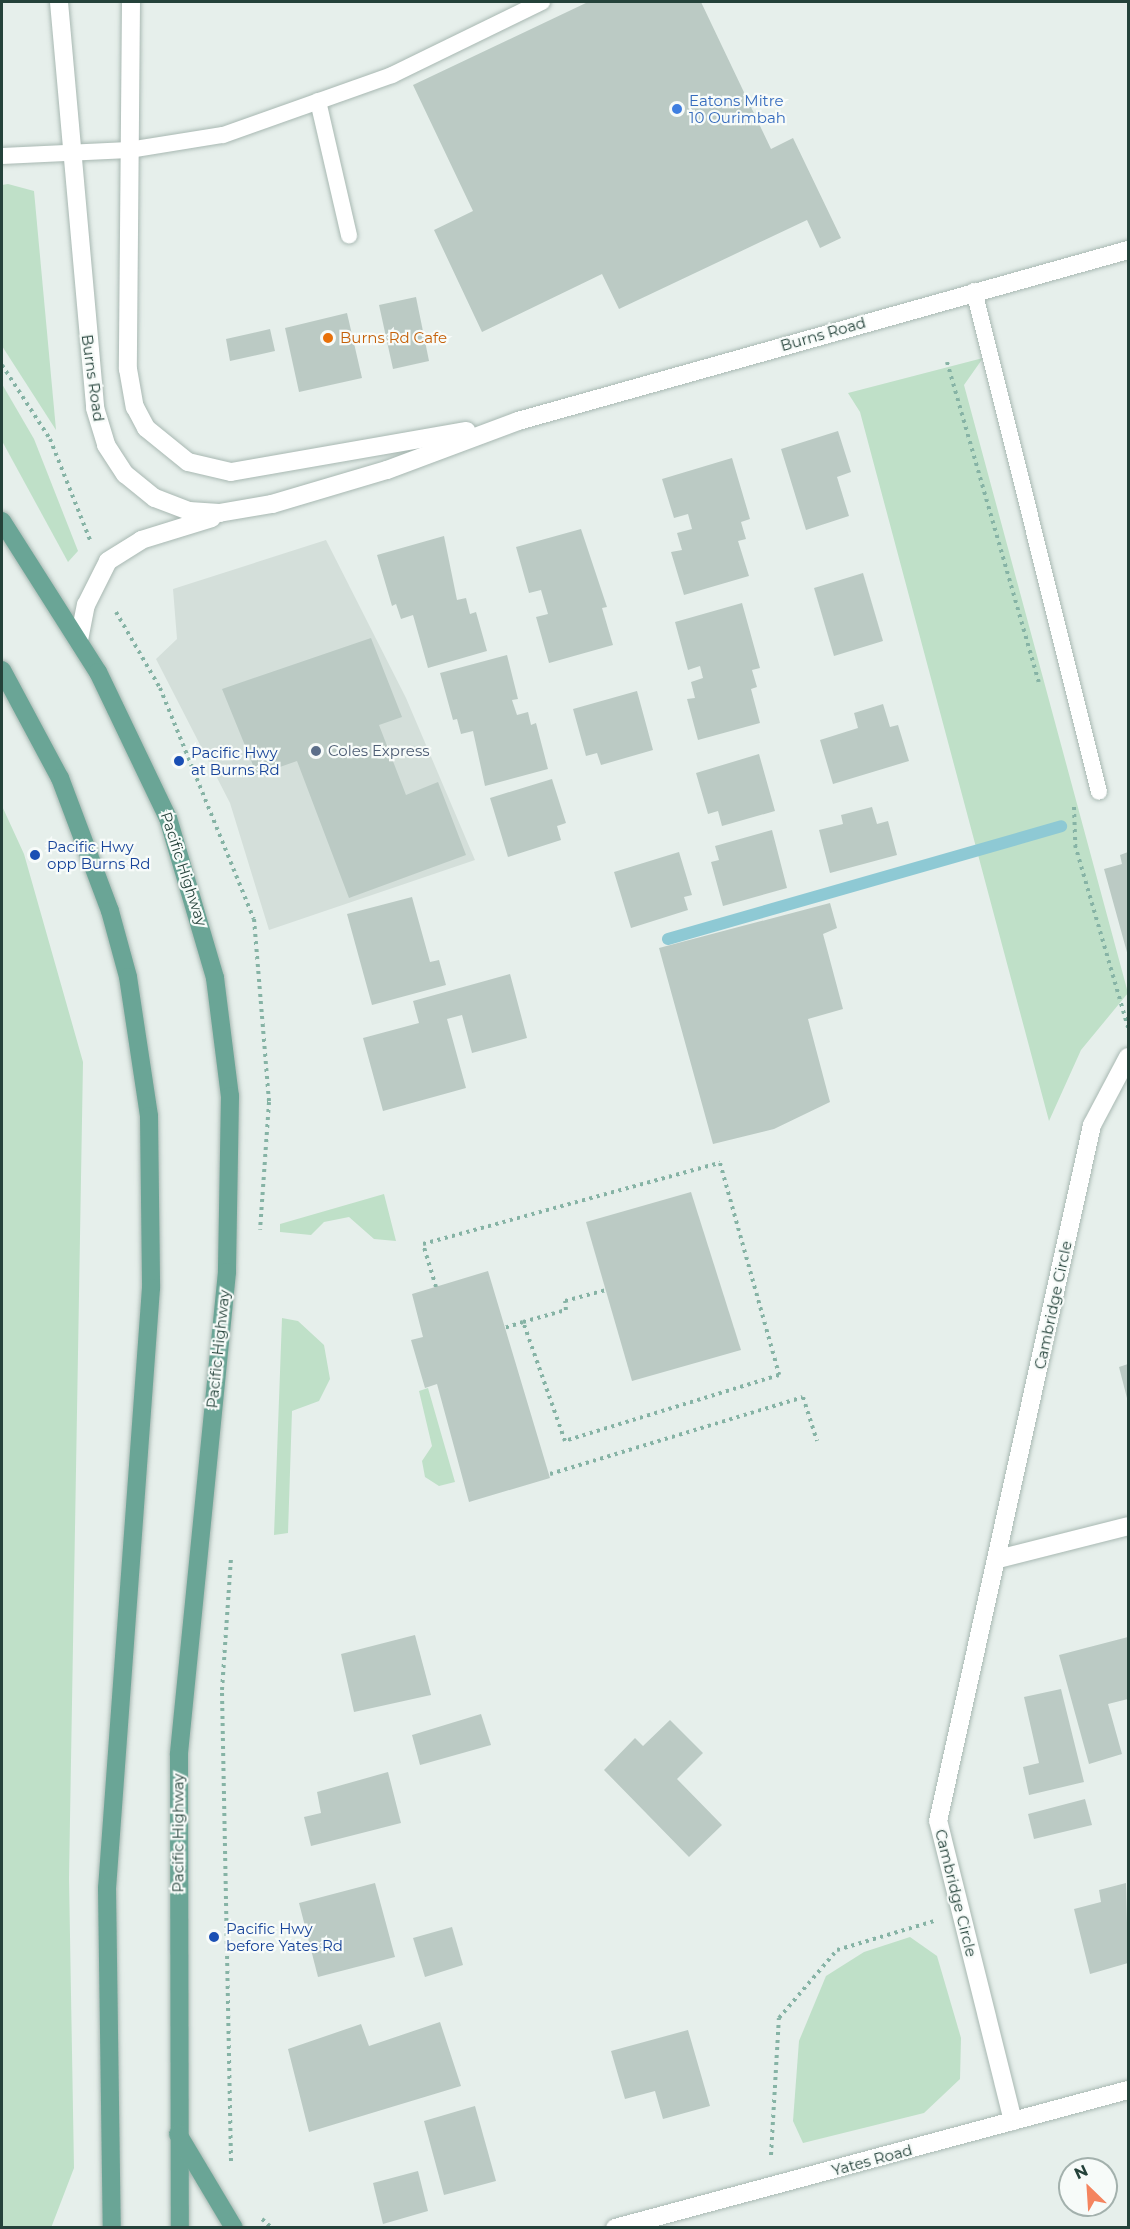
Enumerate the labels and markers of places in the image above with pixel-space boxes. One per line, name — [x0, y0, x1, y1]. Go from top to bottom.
place label: Eatons Mitre 10 Ourimbah — [689, 91, 786, 126]
marker: Eatons Mitre 10 Ourimbah — [670, 102, 684, 116]
place label: Burns Rd Cafe — [340, 329, 447, 347]
marker: Burns Rd Cafe — [321, 331, 335, 345]
place label: Coles Express — [328, 742, 430, 760]
place label: Pacific Hwy at Burns Rd — [191, 743, 280, 778]
marker: Coles Express — [309, 744, 323, 758]
marker: Pacific Hwy at Burns Rd — [172, 754, 186, 768]
place label: Pacific Hwy opp Burns Rd — [47, 837, 150, 872]
marker: Pacific Hwy opp Burns Rd — [28, 848, 42, 862]
place label: Pacific Hwy before Yates Rd — [226, 1919, 343, 1954]
marker: Pacific Hwy before Yates Rd — [207, 1930, 221, 1944]

